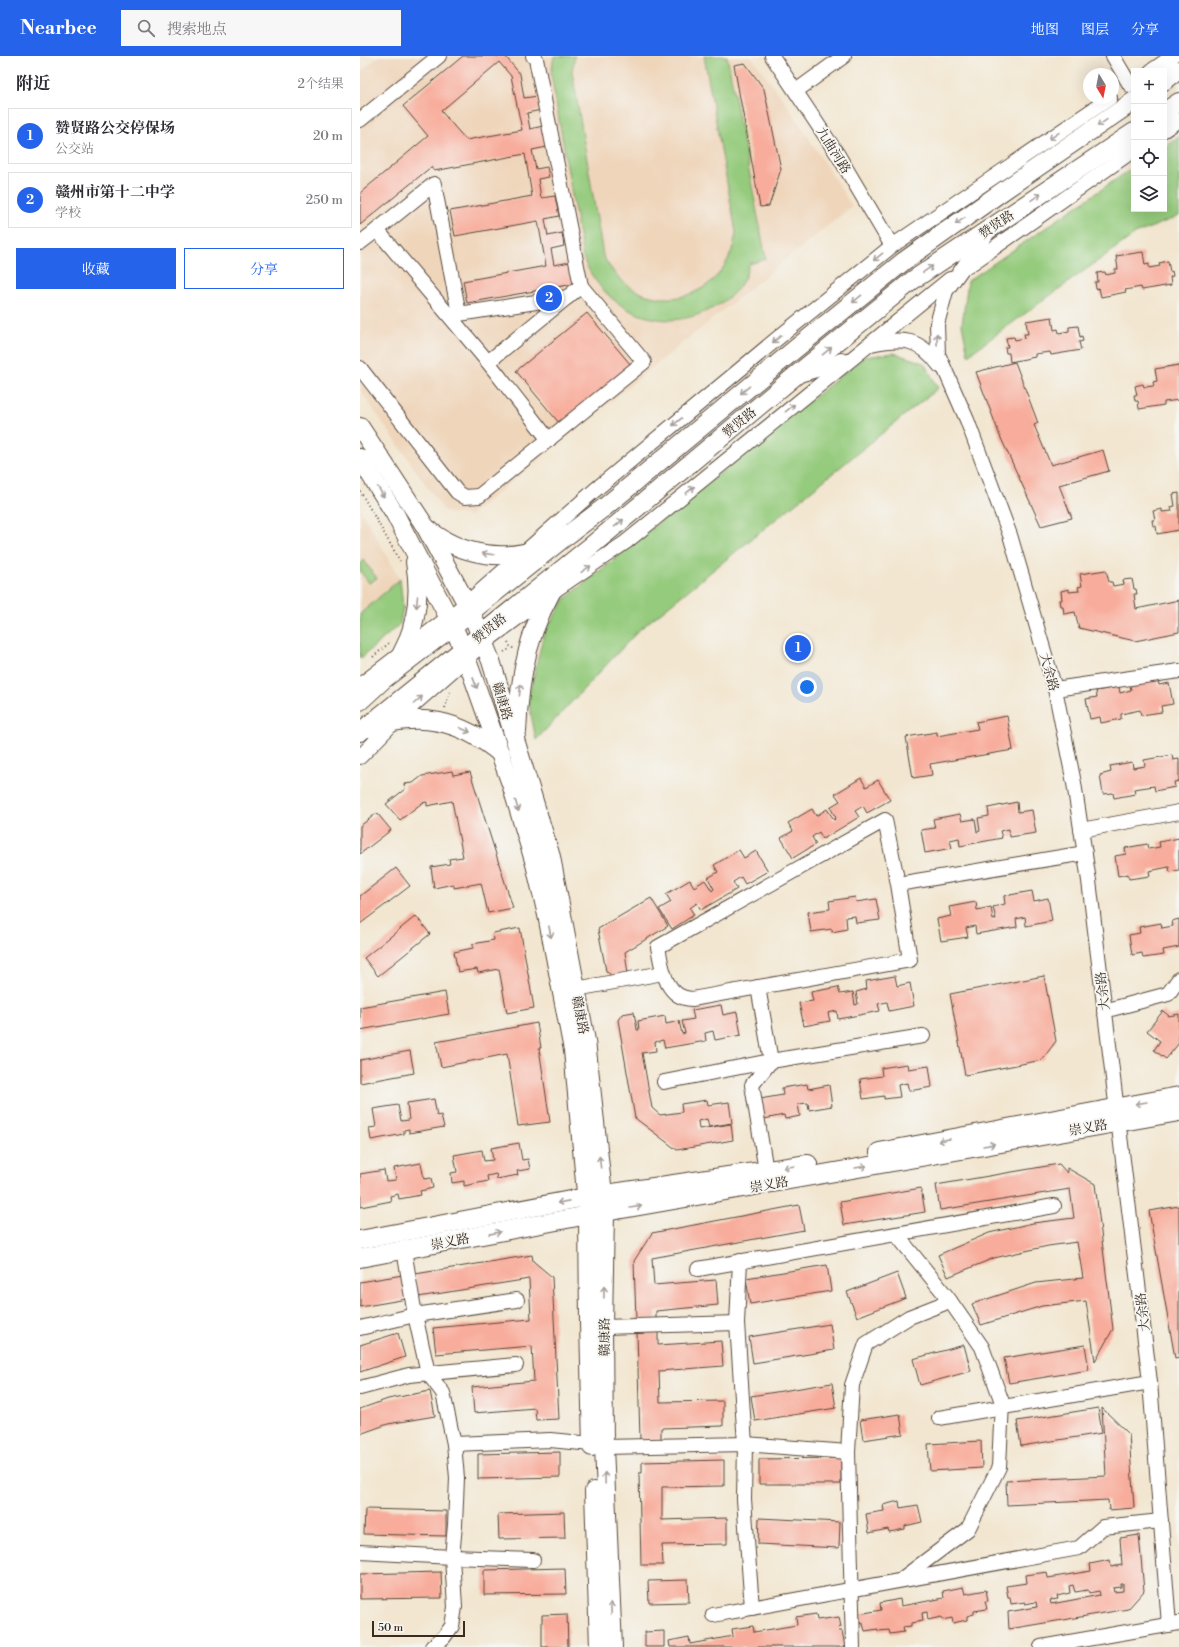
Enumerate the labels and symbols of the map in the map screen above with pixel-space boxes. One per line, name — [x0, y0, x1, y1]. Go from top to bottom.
north arrow — [1083, 68, 1119, 104]
one-way arrow — [1097, 119, 1108, 127]
street label: 九曲河路 — [813, 124, 854, 177]
one-way arrow — [1049, 132, 1060, 140]
one-way arrow — [1031, 193, 1042, 201]
street label: 赞贤路 — [976, 207, 1017, 242]
one-way arrow — [955, 217, 966, 225]
one-way arrow — [873, 253, 884, 262]
one-way arrow — [923, 265, 934, 273]
pin: 2 — [536, 283, 562, 313]
one-way arrow — [851, 295, 862, 304]
one-way arrow — [933, 333, 941, 346]
one-way arrow — [772, 334, 783, 343]
one-way arrow — [822, 346, 833, 355]
one-way arrow — [740, 386, 750, 395]
one-way arrow — [785, 403, 796, 412]
street label: 赞贤路 — [720, 404, 760, 441]
one-way arrow — [672, 417, 682, 426]
one-way arrow — [684, 485, 695, 494]
one-way arrow — [376, 486, 385, 497]
one-way arrow — [614, 518, 624, 527]
one-way arrow — [481, 551, 494, 558]
one-way arrow — [581, 565, 592, 573]
one-way arrow — [414, 595, 421, 608]
street label: 赞贤路 — [469, 610, 510, 647]
pin: 1 — [785, 633, 811, 663]
street label: 大余路 — [1036, 651, 1062, 693]
one-way arrow — [472, 677, 480, 689]
your location — [797, 677, 817, 697]
street label: 赣康路 — [489, 680, 515, 722]
one-way arrow — [516, 684, 523, 697]
one-way arrow — [413, 696, 423, 705]
one-way arrow — [458, 727, 470, 734]
one-way arrow — [514, 799, 521, 812]
one-way arrow — [547, 925, 555, 938]
street label: 大余路 — [1093, 971, 1113, 1011]
street label: 赣康路 — [568, 995, 592, 1036]
one-way arrow — [1134, 1099, 1147, 1107]
street label: 崇义路 — [1068, 1117, 1109, 1139]
one-way arrow — [938, 1136, 951, 1144]
one-way arrow — [982, 1141, 995, 1149]
one-way arrow — [596, 1156, 604, 1169]
one-way arrow — [854, 1163, 867, 1171]
one-way arrow — [782, 1164, 795, 1172]
street label: 崇义路 — [749, 1174, 790, 1196]
one-way arrow — [557, 1198, 570, 1206]
one-way arrow — [629, 1203, 642, 1211]
one-way arrow — [488, 1228, 501, 1236]
street label: 崇义路 — [430, 1230, 471, 1254]
one-way arrow — [600, 1286, 608, 1299]
street label: 大余路 — [1133, 1292, 1153, 1332]
street label: 赣康路 — [597, 1317, 613, 1357]
one-way arrow — [602, 1472, 609, 1485]
one-way arrow — [607, 1602, 615, 1615]
scale bar — [372, 1619, 465, 1638]

